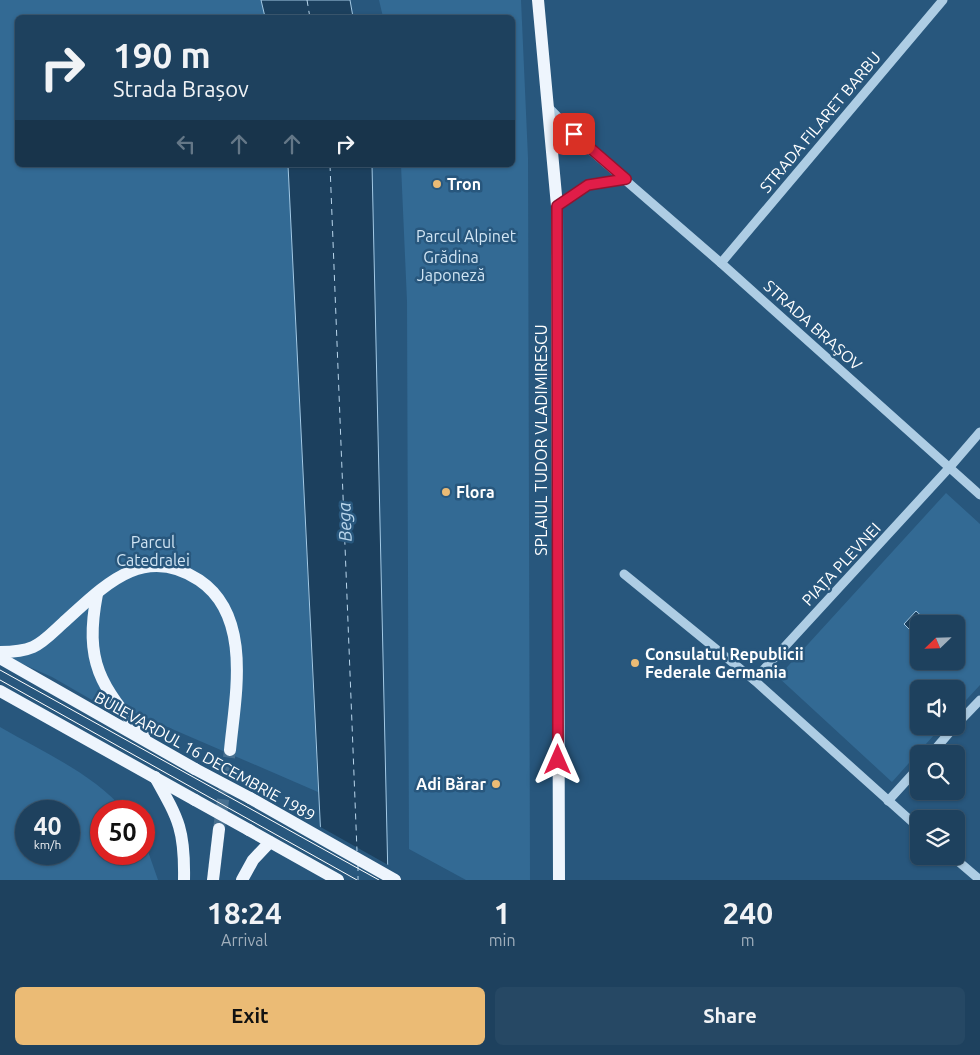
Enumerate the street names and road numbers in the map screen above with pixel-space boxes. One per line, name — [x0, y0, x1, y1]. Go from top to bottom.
street label: STRADA FILARET BARBU — [756, 48, 884, 196]
street label: STRADA BRAȘOV — [760, 276, 866, 374]
street label: SPLAIUL TUDOR VLADIMIRESCU — [532, 324, 550, 556]
street label: PIAȚA PLEVNEI — [798, 519, 884, 609]
street label: BULEVARDUL 16 DECEMBRIE 1989 — [92, 688, 318, 824]

